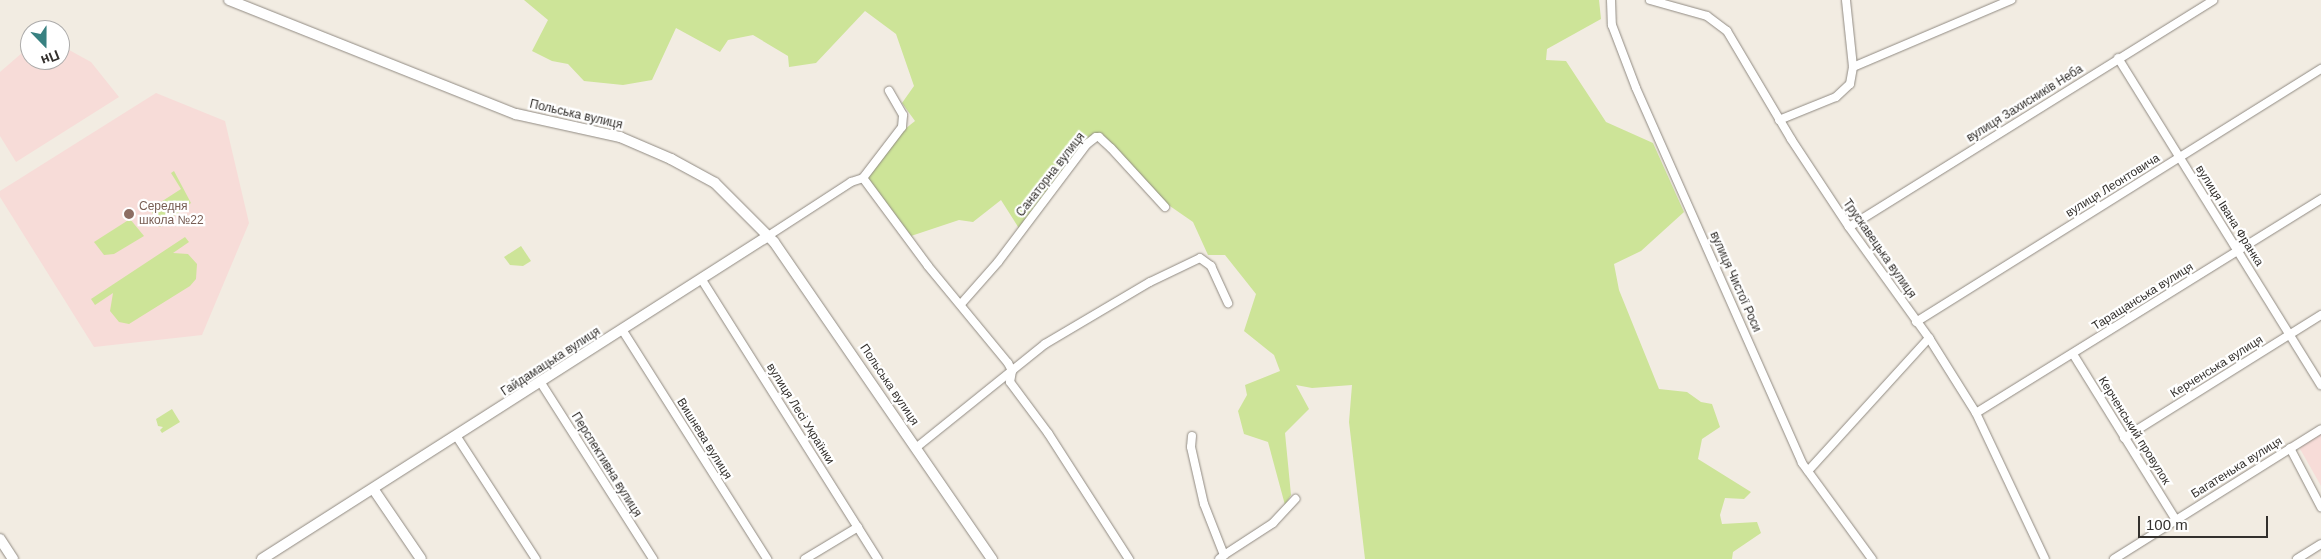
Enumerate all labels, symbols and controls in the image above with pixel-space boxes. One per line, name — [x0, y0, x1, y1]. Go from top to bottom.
north arrow — [20, 20, 70, 70]
text: Пн — [39, 47, 62, 69]
street label: вулиця Захисників Неба — [1964, 62, 2086, 146]
street label: Польська вулиця — [528, 97, 624, 133]
street label: Санаторна вулиця — [1014, 130, 1088, 220]
street label: вулиця Леонтовича — [2063, 151, 2163, 221]
street label: вулиця Івана Франка — [2192, 163, 2266, 269]
street label: Трускавецька вулиця — [1839, 197, 1919, 301]
place label: Середня школа №22 — [139, 200, 204, 228]
marker: Середня школа №22 — [123, 208, 135, 220]
street label: вулиця Чистої Роси — [1706, 230, 1764, 334]
street label: Таращанська вулиця — [2090, 260, 2196, 334]
street label: Гайдамацька вулиця — [499, 325, 603, 399]
street label: Керченська вулиця — [2168, 333, 2266, 401]
street label: Польська вулиця — [856, 342, 922, 428]
street label: вулиця Лесі Українки — [763, 361, 837, 467]
street label: Керченський провулок — [2095, 374, 2173, 488]
street label: Вишнева вулиця — [673, 396, 735, 482]
street label: Перспективна вулиця — [568, 410, 644, 520]
street label: Багатенька вулиця — [2189, 434, 2285, 502]
scale bar — [2141, 506, 2271, 538]
text: 100 m — [2146, 516, 2188, 533]

